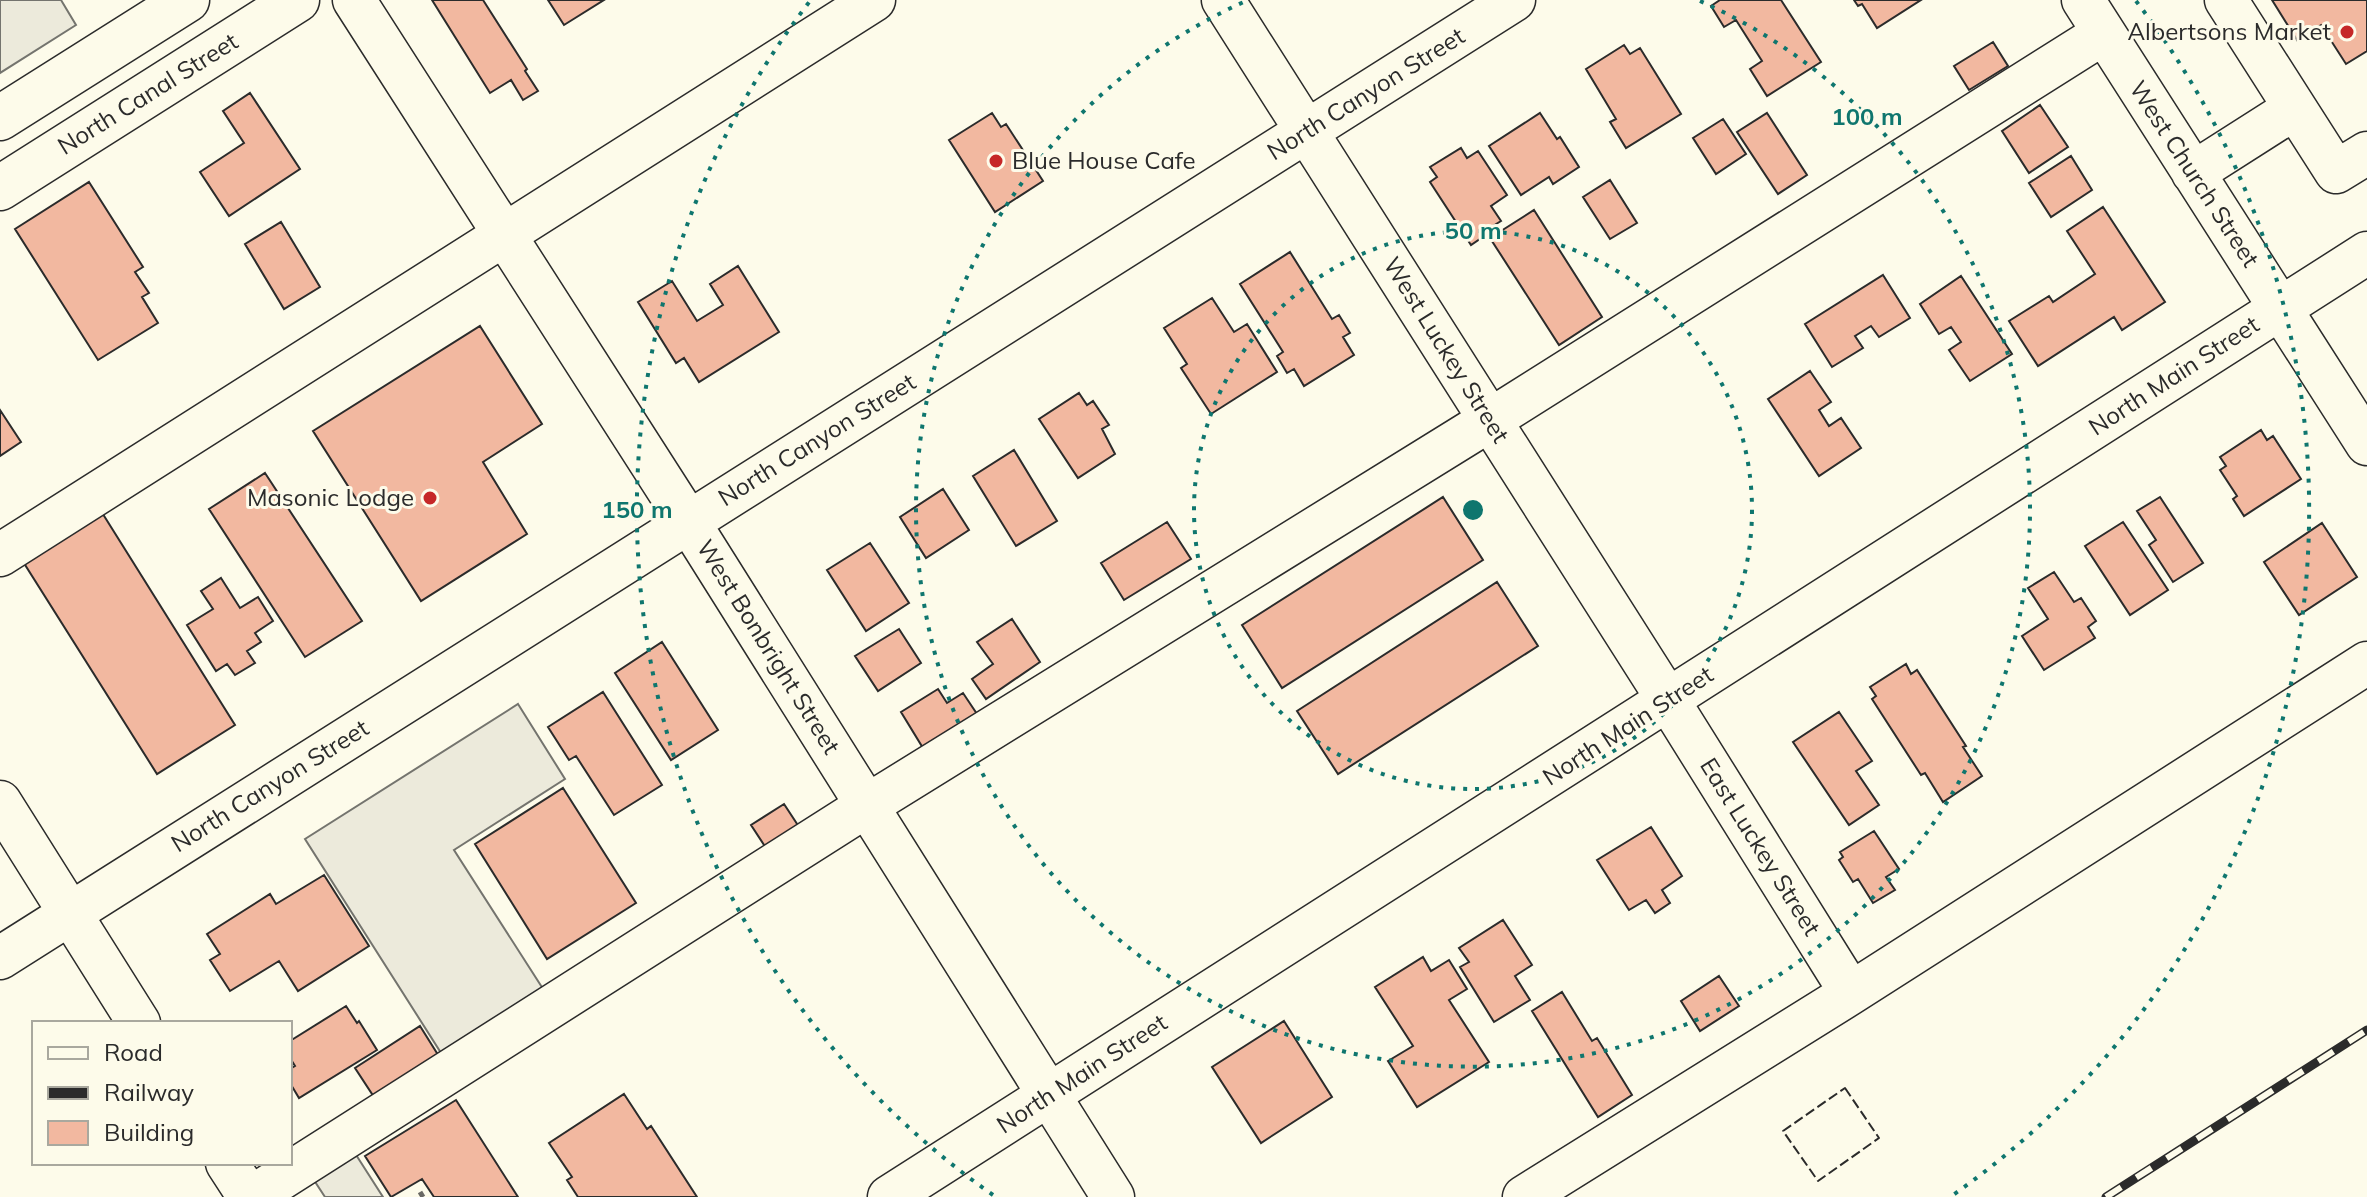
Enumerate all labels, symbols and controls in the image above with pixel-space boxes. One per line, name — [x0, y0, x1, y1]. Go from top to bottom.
place label: Albertsons Market — [2127, 16, 2331, 46]
street label: North Canyon Street — [1261, 20, 1470, 166]
marker: Albertsons Market — [2338, 23, 2356, 41]
street label: North Canal Street — [52, 26, 243, 161]
street label: West Church Street — [2123, 75, 2266, 272]
text: 100 m — [1831, 101, 1903, 131]
place label: Blue House Cafe — [1012, 145, 1196, 175]
marker: Blue House Cafe — [987, 152, 1005, 170]
text: 50 m — [1445, 215, 1501, 245]
street label: West Luckey Street — [1378, 251, 1516, 448]
street label: North Main Street — [2083, 309, 2264, 441]
street label: North Canyon Street — [712, 366, 921, 512]
place label: Masonic Lodge — [247, 482, 414, 512]
marker: Masonic Lodge — [421, 489, 439, 507]
text: 150 m — [601, 494, 673, 524]
centre of rings — [1459, 496, 1487, 524]
street label: West Bonbright Street — [691, 534, 847, 759]
street label: North Main Street — [1537, 659, 1718, 791]
street label: North Canyon Street — [165, 712, 374, 858]
street label: East Luckey Street — [1694, 752, 1828, 941]
street label: North Main Street — [991, 1007, 1172, 1139]
legend — [32, 1021, 292, 1165]
text: Road — [104, 1037, 163, 1067]
text: Railway — [104, 1077, 194, 1107]
text: Building — [104, 1117, 194, 1147]

